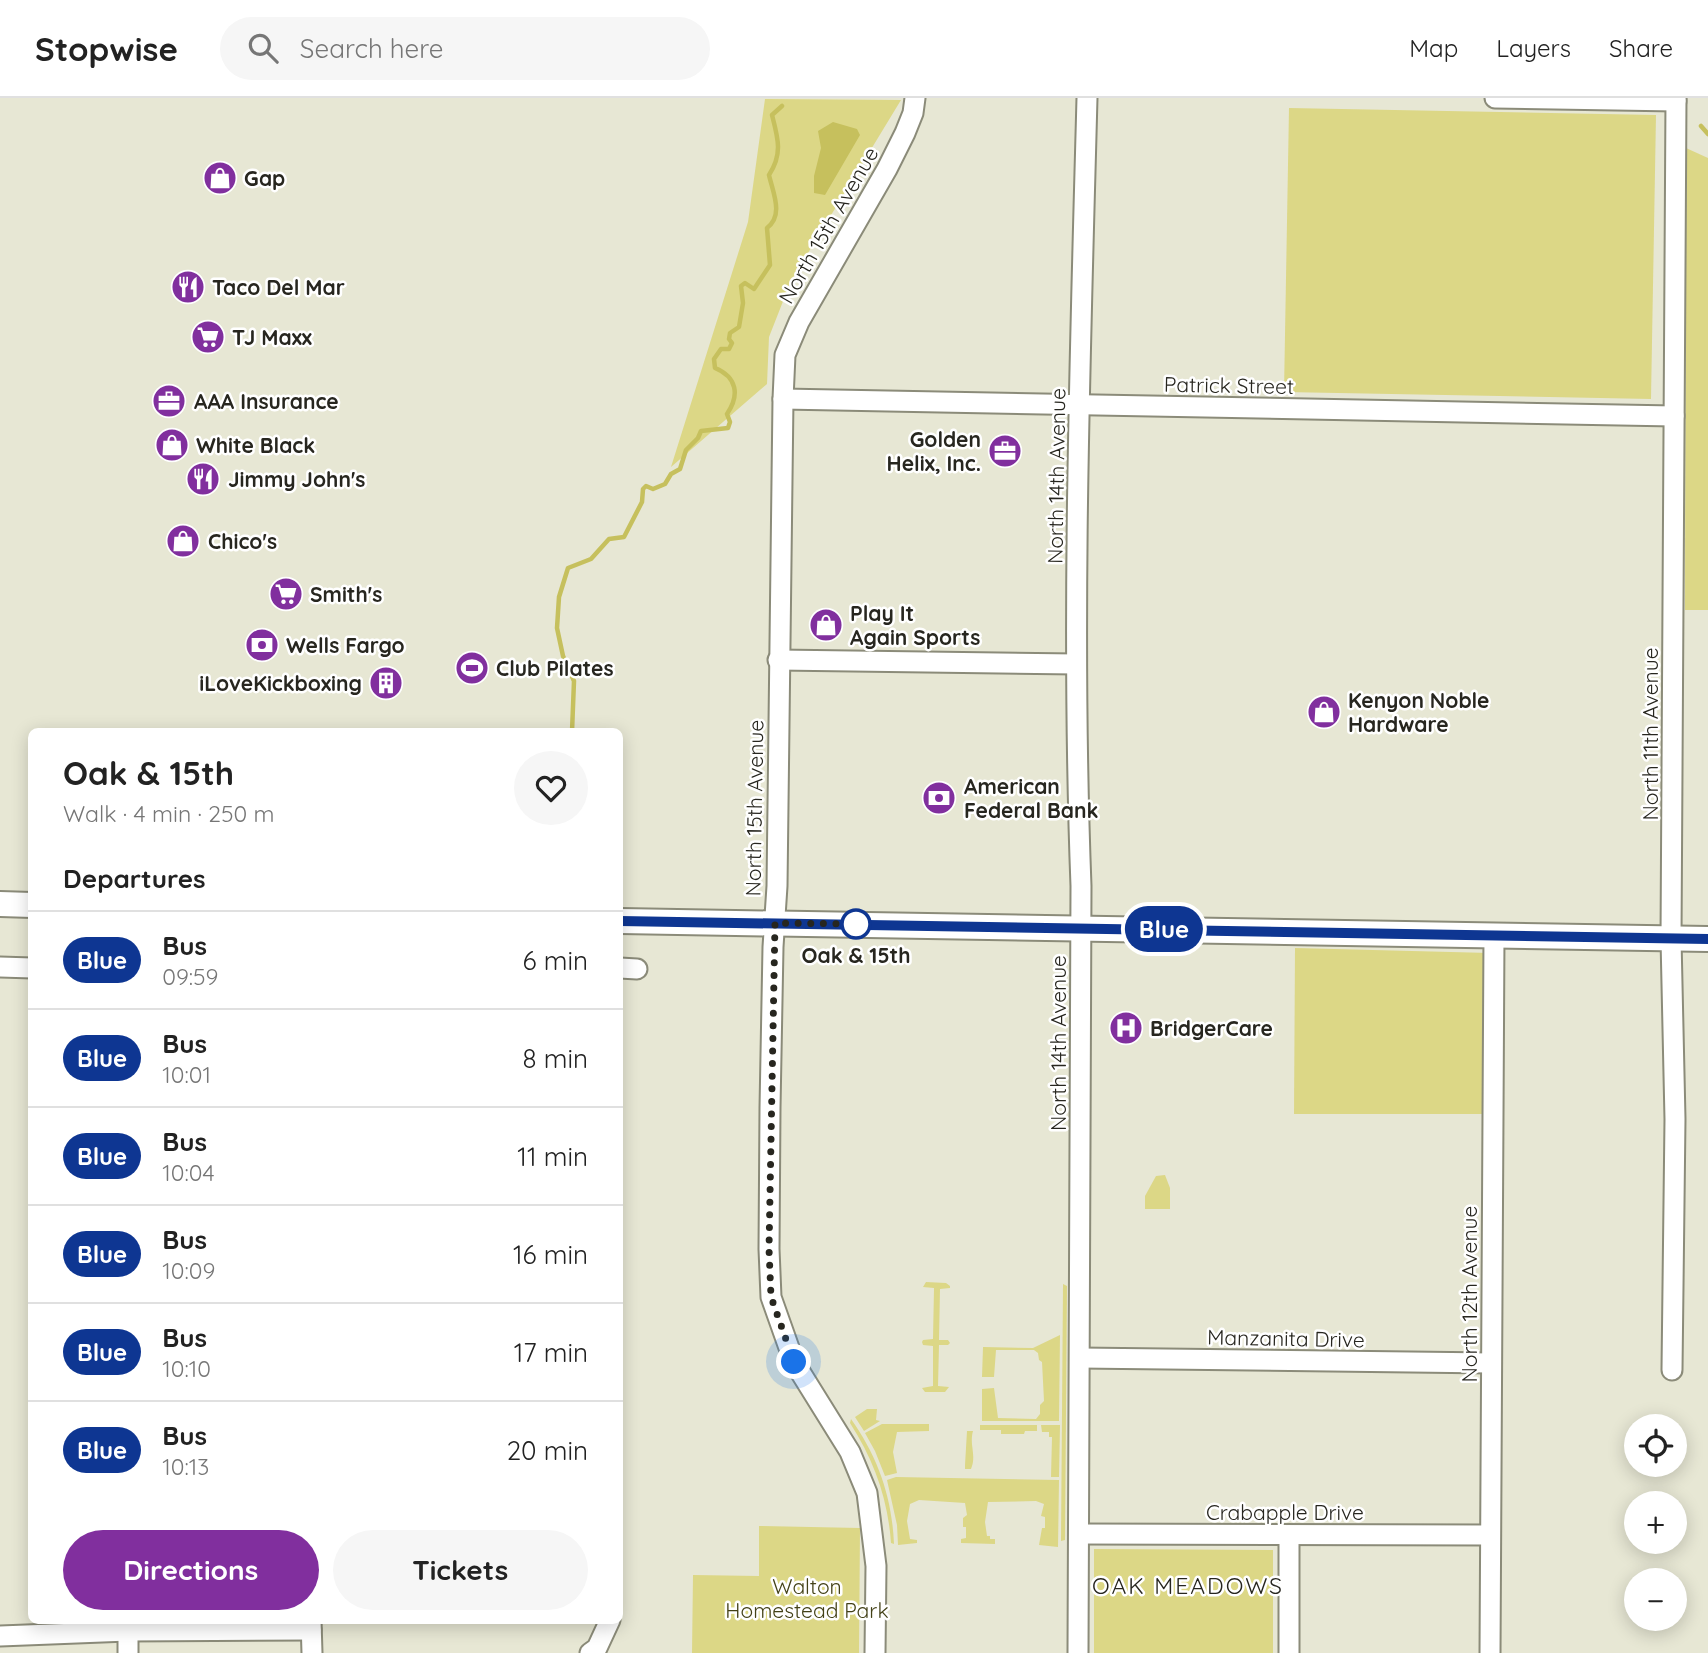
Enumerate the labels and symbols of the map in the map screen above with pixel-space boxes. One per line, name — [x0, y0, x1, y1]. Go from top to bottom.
street label: North 15th Avenue — [773, 142, 883, 308]
shop icon: Gap — [201, 159, 239, 197]
place label: Gap — [244, 165, 285, 191]
restaurant icon: Taco Del Mar — [169, 268, 207, 306]
place label: Taco Del Mar — [212, 274, 345, 300]
supermarket icon: TJ Maxx — [189, 318, 227, 356]
place label: TJ Maxx — [232, 324, 312, 350]
street label: Patrick Street — [1164, 371, 1294, 399]
office icon: AAA Insurance — [150, 382, 188, 420]
place label: AAA Insurance — [194, 388, 339, 414]
street label: North 14th Avenue — [1041, 388, 1071, 564]
shop icon: White Black — [153, 426, 191, 464]
place label: Golden Helix, Inc. — [887, 426, 981, 476]
place label: White Black — [196, 432, 315, 458]
office icon: Golden Helix, Inc. — [986, 432, 1024, 470]
restaurant icon: Jimmy John's — [184, 460, 222, 498]
place label: Jimmy John's — [228, 466, 365, 492]
shop icon: Chico's — [164, 522, 202, 560]
place label: Chico's — [208, 528, 277, 554]
supermarket icon: Smith's — [267, 575, 305, 613]
place label: Smith's — [310, 581, 382, 607]
place label: Play It Again Sports — [850, 600, 980, 650]
shop icon: Play It Again Sports — [807, 606, 845, 644]
bank icon: Wells Fargo — [243, 626, 281, 664]
place label: Wells Fargo — [286, 632, 405, 658]
street label: North 11th Avenue — [1637, 648, 1663, 820]
sports icon: Club Pilates — [453, 649, 491, 687]
place label: Club Pilates — [496, 655, 614, 681]
building icon: iLoveKickboxing — [367, 664, 405, 702]
place label: iLoveKickboxing — [199, 670, 362, 696]
place label: Kenyon Noble Hardware — [1348, 687, 1489, 737]
shop icon: Kenyon Noble Hardware — [1305, 693, 1343, 731]
street label: North 15th Avenue — [739, 719, 769, 897]
place label: American Federal Bank — [964, 773, 1099, 823]
bank icon: American Federal Bank — [920, 779, 958, 817]
line badge: Blue — [1115, 906, 1213, 952]
marker: Oak & 15th — [841, 909, 871, 939]
place label: Oak & 15th — [802, 942, 910, 968]
street label: North 14th Avenue — [1045, 955, 1071, 1131]
hospital icon: BridgerCare — [1107, 1009, 1145, 1047]
place label: BridgerCare — [1150, 1015, 1273, 1041]
street label: North 12th Avenue — [1456, 1206, 1482, 1382]
street label: Manzanita Drive — [1207, 1324, 1365, 1352]
your location — [776, 1344, 811, 1379]
street label: Crabapple Drive — [1206, 1499, 1364, 1525]
district label: OAK MEADOWS — [1092, 1571, 1284, 1600]
park label: Walton Homestead Park — [725, 1573, 889, 1623]

